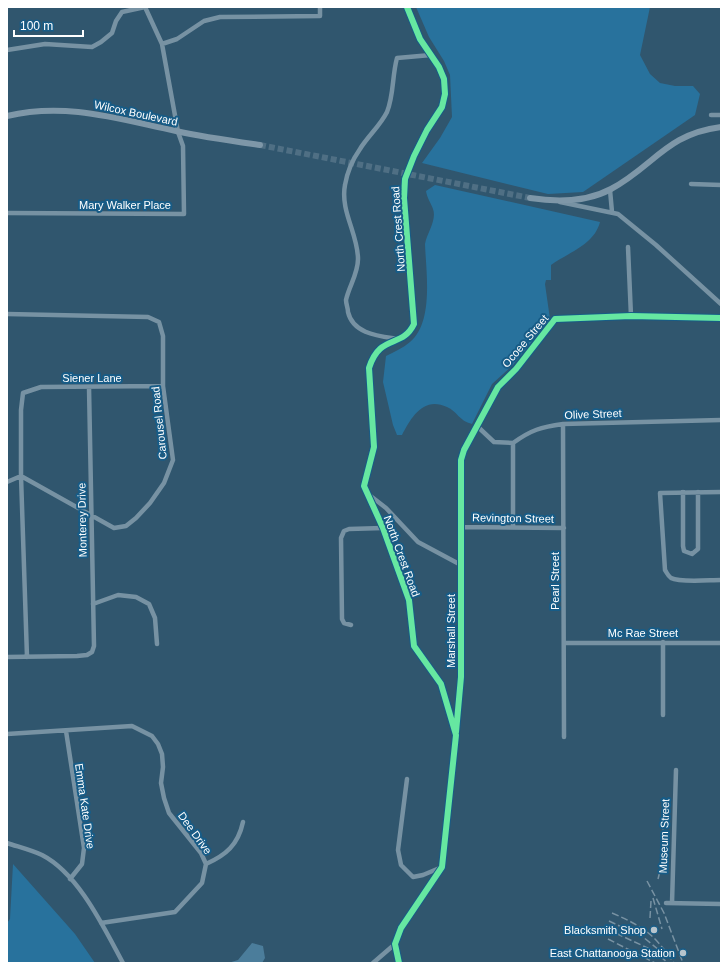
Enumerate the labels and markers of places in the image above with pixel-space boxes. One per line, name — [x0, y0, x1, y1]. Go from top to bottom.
place label: Blacksmith Shop — [564, 924, 646, 936]
marker: Blacksmith Shop — [649, 925, 659, 935]
place label: East Chattanooga Station — [550, 947, 675, 959]
marker: East Chattanooga Station — [678, 948, 688, 958]

